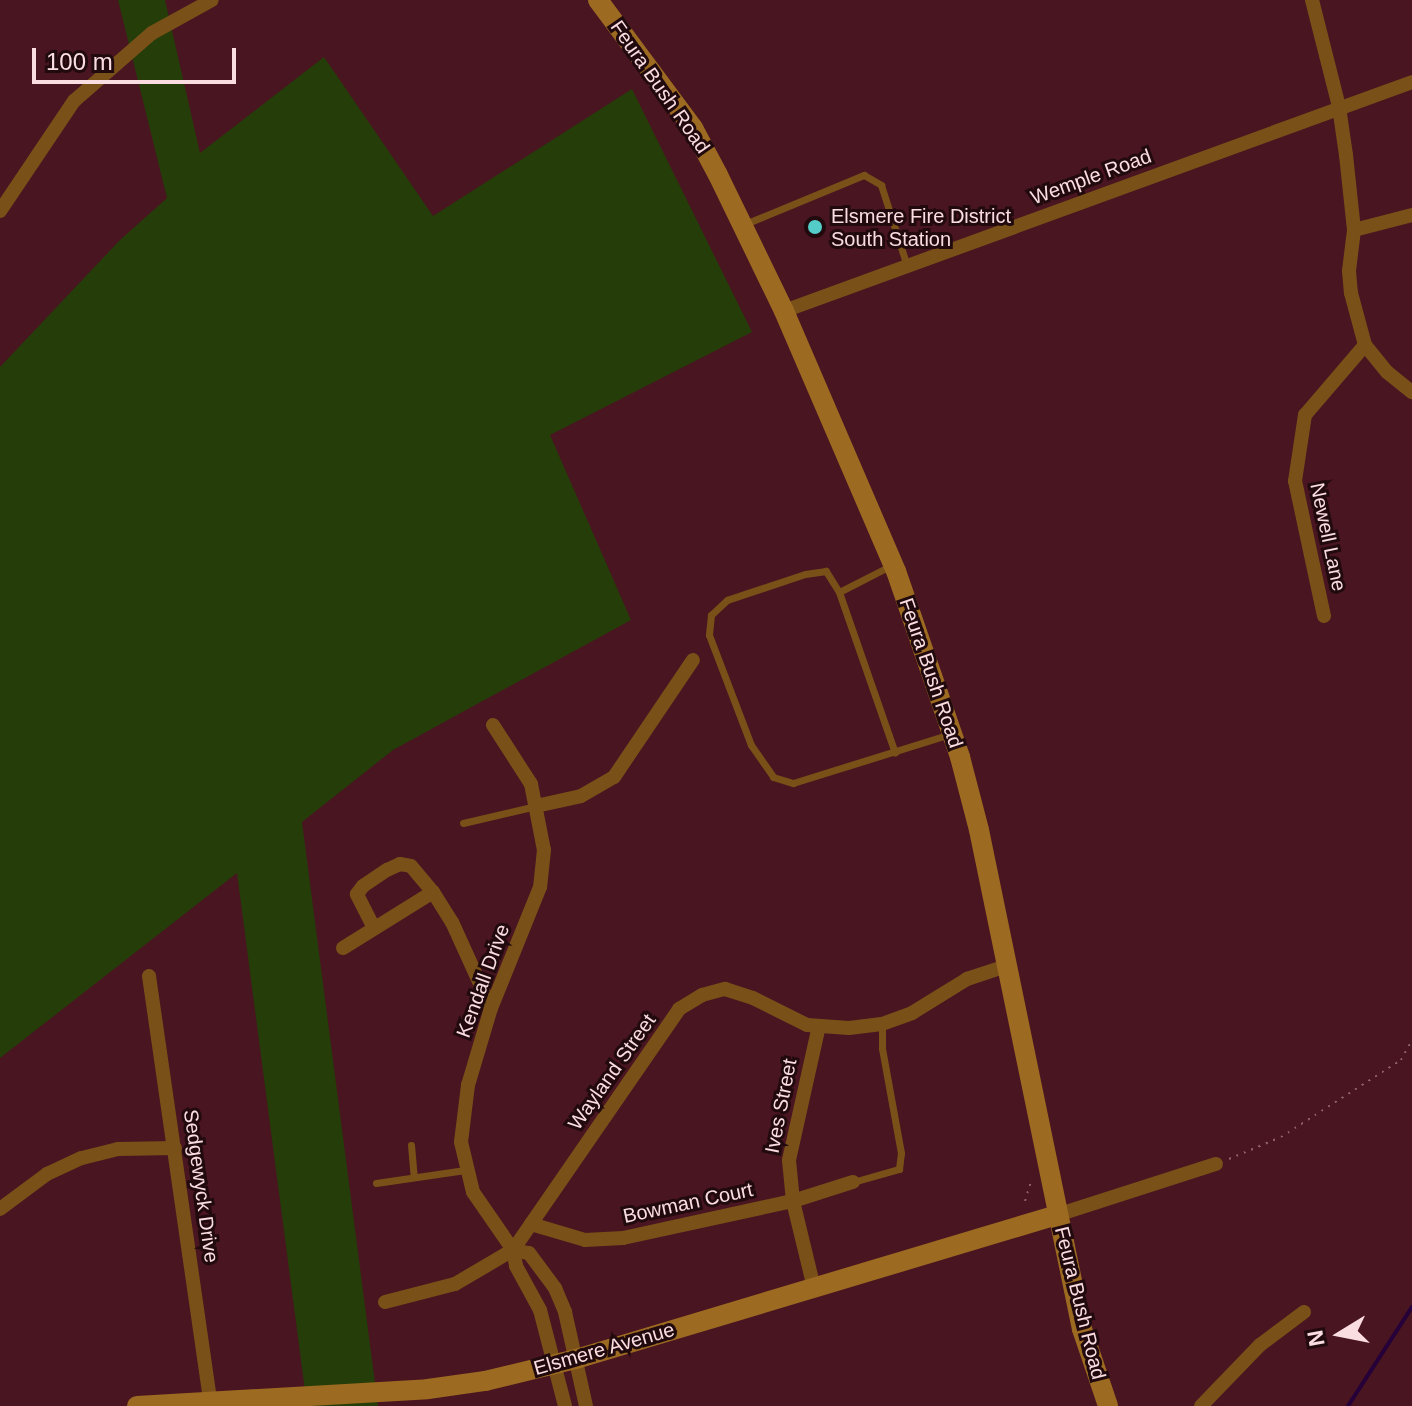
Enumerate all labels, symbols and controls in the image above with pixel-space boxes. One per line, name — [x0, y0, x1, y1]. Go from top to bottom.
street label: Feura Bush Road — [605, 16, 715, 158]
scale bar — [36, 32, 240, 82]
text: 100 m — [46, 48, 113, 75]
street label: Wemple Road — [1028, 144, 1154, 210]
place label: Elsmere Fire District South Station — [831, 204, 1011, 251]
marker: Elsmere Fire District South Station — [806, 218, 824, 236]
street label: Newell Lane — [1305, 481, 1351, 593]
street label: Feura Bush Road — [894, 595, 968, 751]
street label: Kendall Drive — [451, 921, 515, 1041]
street label: Wayland Street — [563, 1009, 661, 1135]
street label: Ives Street — [760, 1057, 802, 1155]
street label: Sedgewyck Drive — [178, 1108, 224, 1264]
street label: Bowman Court — [621, 1178, 755, 1228]
street label: Feura Bush Road — [1049, 1224, 1111, 1382]
north arrow — [1300, 1294, 1380, 1374]
street label: Elsmere Avenue — [530, 1317, 678, 1381]
text: N — [1302, 1328, 1330, 1348]

